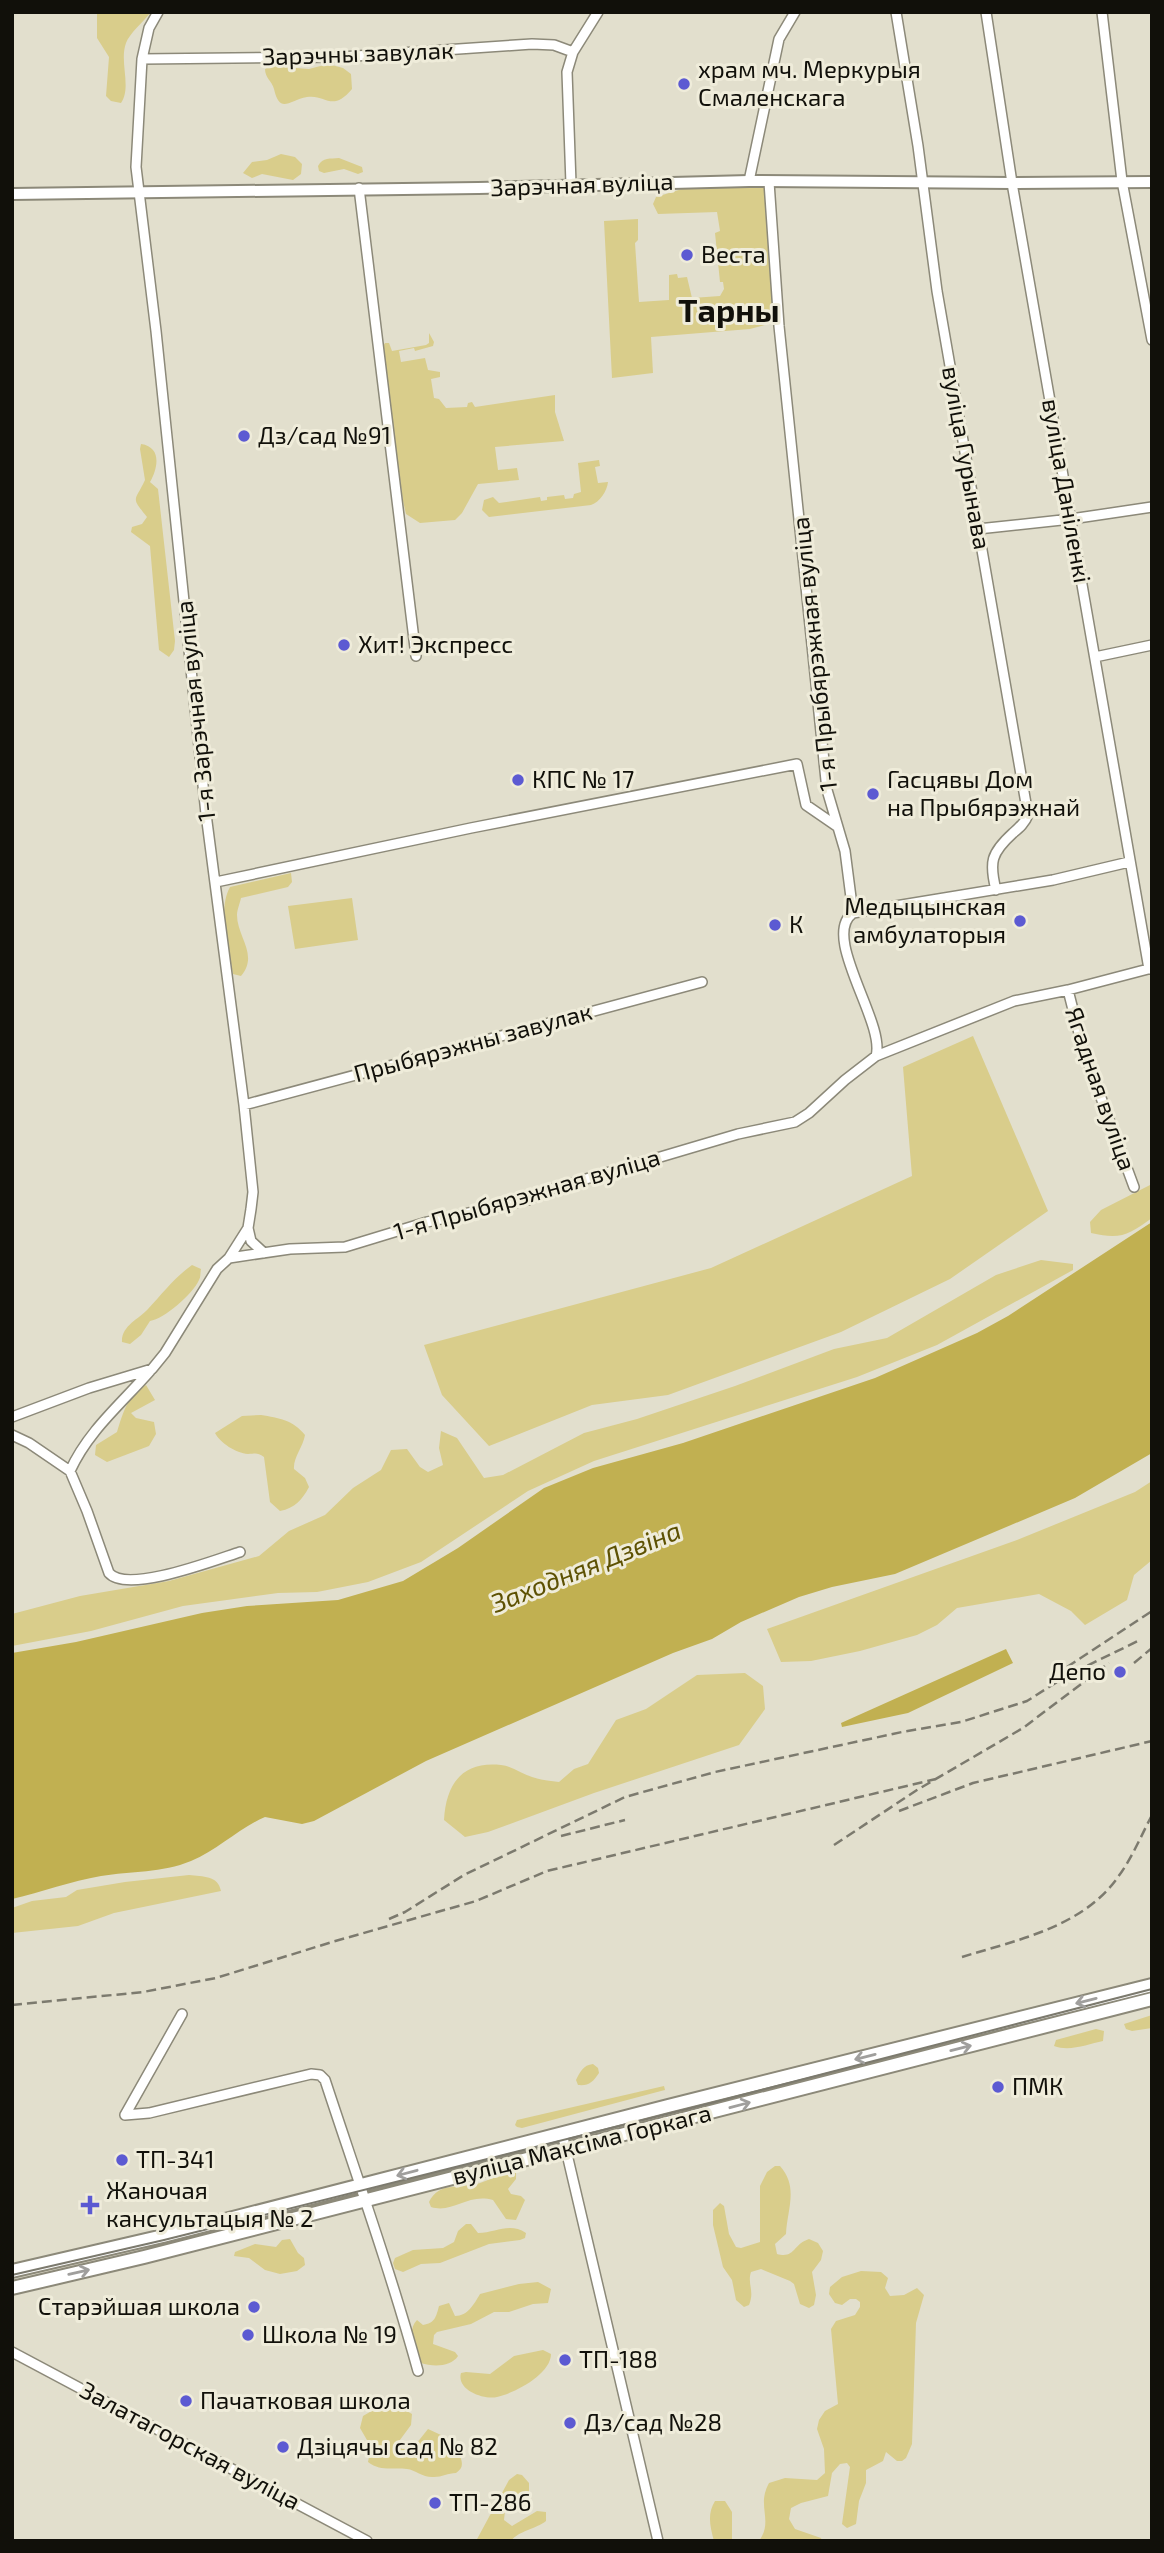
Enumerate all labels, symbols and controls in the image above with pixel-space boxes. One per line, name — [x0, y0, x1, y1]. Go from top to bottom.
street label: Зарэчны завулак — [262, 35, 454, 71]
place label: храм мч. Меркурыя Смаленскага — [698, 54, 921, 111]
marker: храм мч. Меркурыя Смаленскага — [676, 76, 692, 92]
street label: Зарэчная вуліца — [490, 166, 674, 202]
place label: Веста — [701, 239, 766, 268]
marker: Веста — [679, 247, 695, 263]
district label: Тарны — [678, 290, 780, 328]
street label: вуліца Гурынава — [936, 364, 998, 552]
street label: вуліца Даніленкі — [1036, 396, 1098, 585]
place label: Дз/сад №91 — [258, 420, 391, 449]
marker: Дз/сад №91 — [236, 428, 252, 444]
street label: 1-я Прыбярэжная вуліца — [785, 515, 843, 793]
street label: 1-я Зарэчная вуліца — [168, 599, 222, 823]
place label: Хит! Экспресс — [358, 629, 513, 658]
marker: Хит! Экспресс — [336, 637, 352, 653]
place label: КПС № 17 — [532, 764, 634, 793]
place label: Гасцявы Дом на Прыбярэжнай — [887, 764, 1080, 821]
marker: КПС № 17 — [510, 772, 526, 788]
marker: Гасцявы Дом на Прыбярэжнай — [865, 786, 881, 802]
place label: Медыцынская амбулаторыя — [844, 891, 1006, 949]
place label: К — [789, 909, 803, 938]
marker: Медыцынская амбулаторыя — [1012, 913, 1028, 929]
marker: К — [767, 917, 783, 933]
street label: Прыбярэжны завулак — [350, 996, 595, 1088]
street label: Ягадная вуліца — [1059, 1003, 1143, 1174]
street label: 1-я Прыбярэжная вуліца — [390, 1142, 663, 1246]
water label: Заходняя Дзвіна — [485, 1513, 685, 1618]
place label: Депо — [1049, 1656, 1106, 1685]
marker: Депо — [1112, 1664, 1128, 1680]
one-way arrow — [1075, 1995, 1097, 2008]
one-way arrow — [949, 2041, 971, 2054]
one-way arrow — [854, 2051, 877, 2064]
place label: ПМК — [1012, 2071, 1064, 2100]
marker: ПМК — [990, 2079, 1006, 2095]
street label: вуліца Максіма Горкага — [449, 2097, 714, 2191]
one-way arrow — [728, 2098, 751, 2111]
place label: ТП-341 — [136, 2144, 214, 2173]
marker: ТП-341 — [114, 2152, 130, 2168]
one-way arrow — [396, 2167, 419, 2180]
place label: Жаночая кансультацыя № 2 — [106, 2175, 314, 2233]
marker: Жаночая кансультацыя № 2 — [80, 2195, 100, 2215]
one-way arrow — [67, 2265, 90, 2278]
place label: Старэйшая школа — [38, 2291, 240, 2320]
marker: Старэйшая школа — [246, 2299, 262, 2315]
place label: Школа № 19 — [262, 2319, 397, 2348]
marker: Школа № 19 — [240, 2327, 256, 2343]
place label: ТП-188 — [579, 2344, 658, 2373]
marker: ТП-188 — [557, 2352, 573, 2368]
street label: Залатагорская вуліца — [75, 2374, 306, 2516]
place label: Пачатковая школа — [200, 2385, 411, 2414]
marker: Пачатковая школа — [178, 2393, 194, 2409]
place label: Дз/сад №28 — [584, 2407, 722, 2436]
marker: Дз/сад №28 — [562, 2415, 578, 2431]
place label: Дзіцячы сад № 82 — [297, 2431, 498, 2460]
marker: Дзіцячы сад № 82 — [275, 2439, 291, 2455]
place label: ТП-286 — [449, 2487, 532, 2516]
marker: ТП-286 — [427, 2495, 443, 2511]

